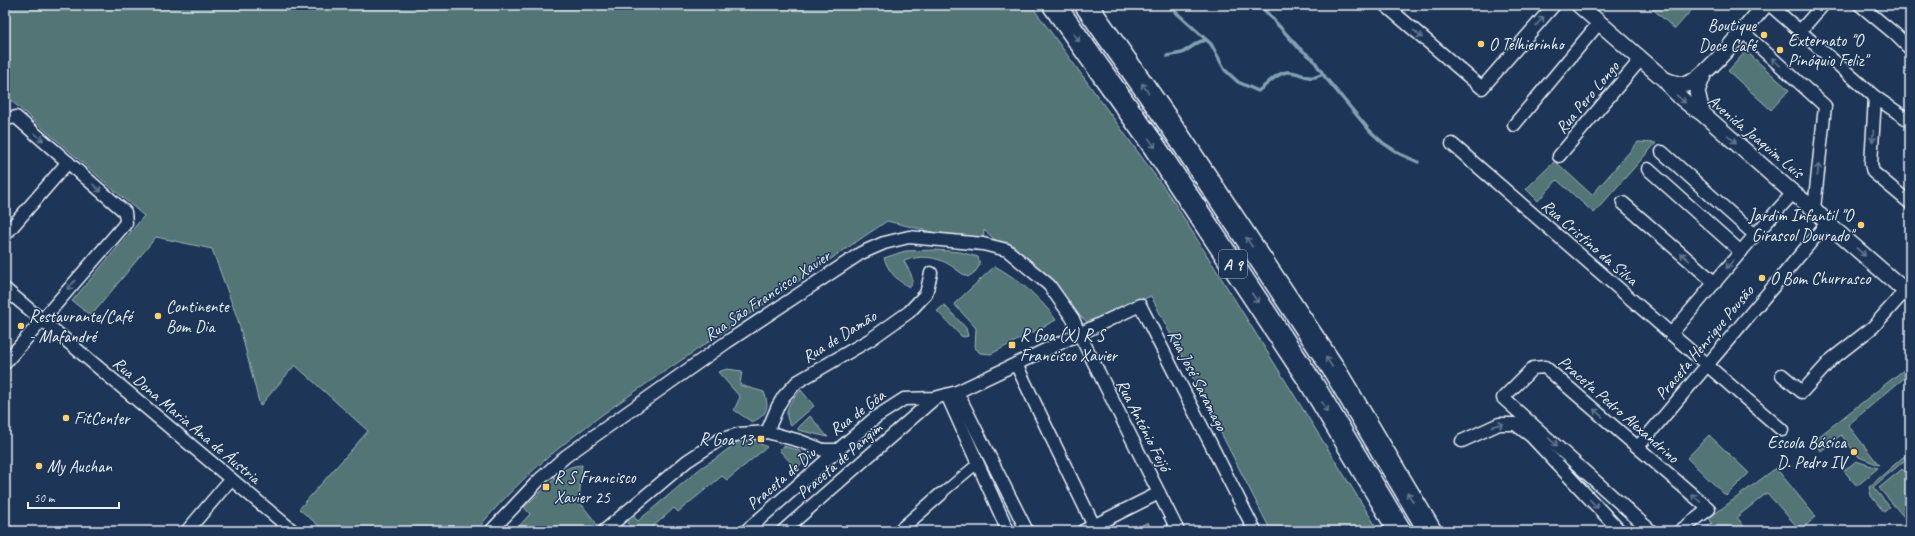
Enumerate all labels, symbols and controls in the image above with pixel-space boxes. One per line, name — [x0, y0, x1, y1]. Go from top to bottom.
place label: Boutique Doce Café — [1699, 15, 1758, 56]
one-way arrow — [1536, 16, 1545, 26]
one-way arrow — [1413, 29, 1424, 38]
marker: Boutique Doce Café — [1759, 30, 1769, 40]
place label: Externato "O Pinóquio Feliz" — [1788, 30, 1871, 71]
one-way arrow — [1072, 31, 1081, 42]
place label: O Telhierinho — [1489, 34, 1565, 55]
marker: O Telhierinho — [1476, 39, 1486, 49]
marker: Externato "O Pinóquio Feliz" — [1775, 45, 1785, 55]
street label: Rua Pero Longo — [1551, 56, 1624, 138]
one-way arrow — [1772, 58, 1782, 67]
one-way arrow — [1141, 83, 1149, 94]
street label: Avenida Joaquim Luís — [1703, 90, 1810, 184]
one-way arrow — [1676, 95, 1687, 104]
one-way arrow — [1869, 129, 1876, 142]
one-way arrow — [33, 132, 44, 141]
one-way arrow — [1726, 134, 1737, 143]
one-way arrow — [1148, 137, 1156, 148]
one-way arrow — [1814, 164, 1822, 177]
one-way arrow — [92, 183, 102, 192]
street label: Rua Cristino da Silva — [1537, 195, 1643, 291]
place label: Jardim Infantil "O Girassol Dourado" — [1748, 205, 1857, 246]
marker: Jardim Infantil "O Girassol Dourado" — [1856, 220, 1866, 230]
one-way arrow — [1245, 237, 1253, 248]
street label: Rua São Francisco Xavier — [700, 244, 836, 345]
one-way arrow — [1855, 248, 1866, 257]
road number: A 9 — [1219, 250, 1247, 278]
one-way arrow — [1680, 253, 1691, 262]
one-way arrow — [1726, 259, 1735, 270]
place label: O Bom Churrasco — [1770, 268, 1872, 289]
marker: O Bom Churrasco — [1757, 273, 1767, 283]
one-way arrow — [67, 280, 76, 291]
street label: Praceta Henrique Pousão — [1650, 280, 1759, 404]
one-way arrow — [1251, 292, 1259, 303]
place label: Continente Bom Dia — [166, 296, 230, 337]
street label: Rua de Damão — [798, 305, 881, 367]
place label: Restaurante/Café - Mafandré — [29, 306, 134, 347]
marker: Continente Bom Dia — [153, 311, 163, 321]
marker: Restaurante/Café - Mafandré — [16, 321, 26, 331]
place label: R Goa (X) R S Francisco Xavier — [1020, 325, 1119, 366]
street label: Rua José Saramago — [1163, 326, 1232, 435]
marker: R Goa (X) R S Francisco Xavier — [1007, 340, 1017, 350]
street label: Praceta Pedro Alexandrino — [1554, 351, 1684, 468]
street label: Rua Dona Maria Ana de Áustria — [108, 352, 267, 490]
one-way arrow — [1325, 357, 1333, 368]
street label: Rua António Feijó — [1111, 376, 1177, 477]
street label: Rua de Gôa — [825, 384, 890, 440]
one-way arrow — [1322, 401, 1330, 413]
place label: FitCenter — [74, 408, 131, 429]
one-way arrow — [1593, 408, 1604, 417]
marker: FitCenter — [61, 413, 71, 423]
street label: Praceta de Pangim — [792, 417, 887, 503]
one-way arrow — [1491, 421, 1504, 429]
place label: R Goa 13 — [699, 429, 754, 450]
place label: Escola Básica D. Pedro IV — [1767, 432, 1850, 473]
marker: R Goa 13 — [756, 434, 766, 444]
one-way arrow — [1547, 438, 1558, 447]
street label: Praceta de Diu — [742, 441, 822, 514]
marker: Escola Básica D. Pedro IV — [1849, 447, 1859, 457]
place label: My Auchan — [47, 456, 113, 477]
marker: My Auchan — [34, 461, 44, 471]
place label: R S Francisco Xavier 25 — [554, 467, 637, 508]
marker: R S Francisco Xavier 25 — [541, 482, 551, 492]
scale bar — [28, 484, 119, 510]
text: 50 m — [34, 490, 56, 506]
one-way arrow — [1406, 492, 1414, 504]
one-way arrow — [1691, 494, 1701, 503]
one-way arrow — [1590, 499, 1599, 509]

